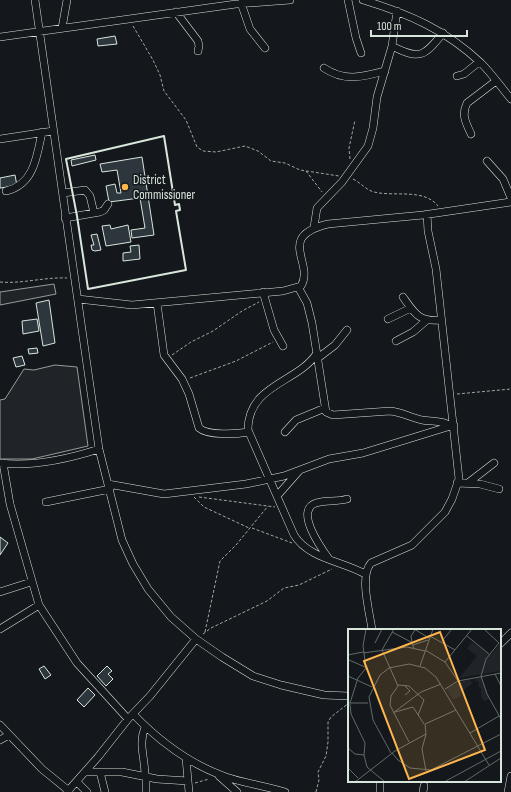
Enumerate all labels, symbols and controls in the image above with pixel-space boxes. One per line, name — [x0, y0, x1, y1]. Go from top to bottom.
scale bar — [371, 12, 467, 38]
text: 100 m — [377, 19, 402, 34]
place label: District Commissioner — [133, 172, 195, 203]
marker: District Commissioner — [120, 182, 130, 192]
inset map — [348, 629, 501, 782]

